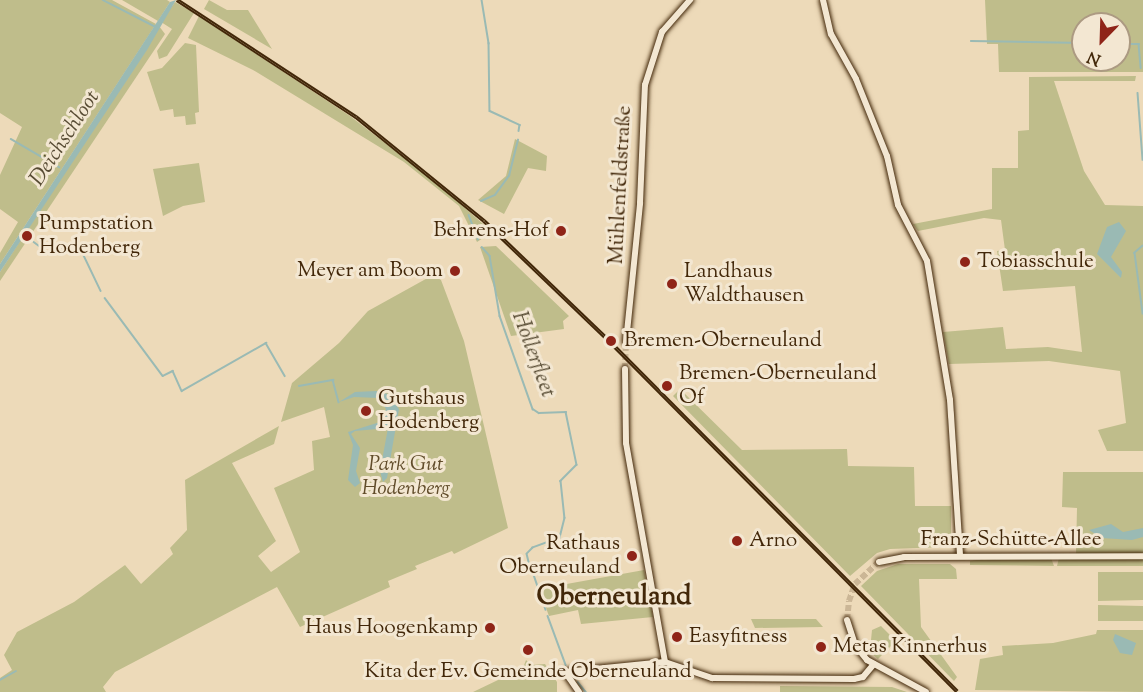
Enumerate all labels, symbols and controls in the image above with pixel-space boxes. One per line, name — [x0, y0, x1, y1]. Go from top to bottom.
north arrow — [1071, 12, 1131, 72]
text: N — [1084, 44, 1105, 70]
water label: Deichschloot — [25, 86, 107, 192]
street label: Mühlenfeldstraße — [604, 105, 638, 265]
place label: Pumpstation Hodenberg — [39, 211, 153, 261]
place label: Behrens-Hof — [433, 218, 549, 244]
marker: Behrens-Hof — [554, 224, 568, 238]
marker: Pumpstation Hodenberg — [20, 229, 34, 243]
place label: Tobiasschule — [977, 249, 1094, 275]
marker: Tobiasschule — [958, 255, 972, 269]
place label: Meyer am Boom — [297, 258, 443, 284]
place label: Landhaus Waldthausen — [684, 259, 805, 309]
marker: Meyer am Boom — [448, 264, 462, 278]
marker: Landhaus Waldthausen — [665, 277, 679, 291]
water label: Hollerfleet — [504, 308, 560, 402]
place label: Bremen-Oberneuland — [624, 328, 822, 354]
marker: Bremen-Oberneuland — [602, 332, 620, 350]
place label: Bremen-Oberneuland Of — [679, 361, 877, 411]
marker: Bremen-Oberneuland Of — [660, 379, 674, 393]
place label: Gutshaus Hodenberg — [378, 386, 479, 436]
marker: Gutshaus Hodenberg — [359, 404, 373, 418]
park label: Park Gut Hodenberg — [362, 452, 450, 502]
street label: Franz-Schütte-Allee — [921, 527, 1101, 553]
place label: Arno — [749, 528, 797, 554]
place label: Rathaus Oberneuland — [499, 531, 620, 581]
marker: Arno — [730, 534, 744, 548]
marker: Rathaus Oberneuland — [625, 549, 639, 563]
district label: Oberneuland — [536, 582, 692, 614]
place label: Haus Hoogenkamp — [305, 615, 478, 641]
marker: Haus Hoogenkamp — [483, 621, 497, 635]
place label: Easyfitness — [689, 624, 787, 650]
marker: Easyfitness — [670, 630, 684, 644]
place label: Metas Kinnerhus — [833, 634, 987, 660]
marker: Metas Kinnerhus — [814, 640, 828, 654]
marker: Kita der Ev. Gemeinde Oberneuland — [521, 643, 535, 657]
place label: Kita der Ev. Gemeinde Oberneuland — [364, 659, 692, 685]

